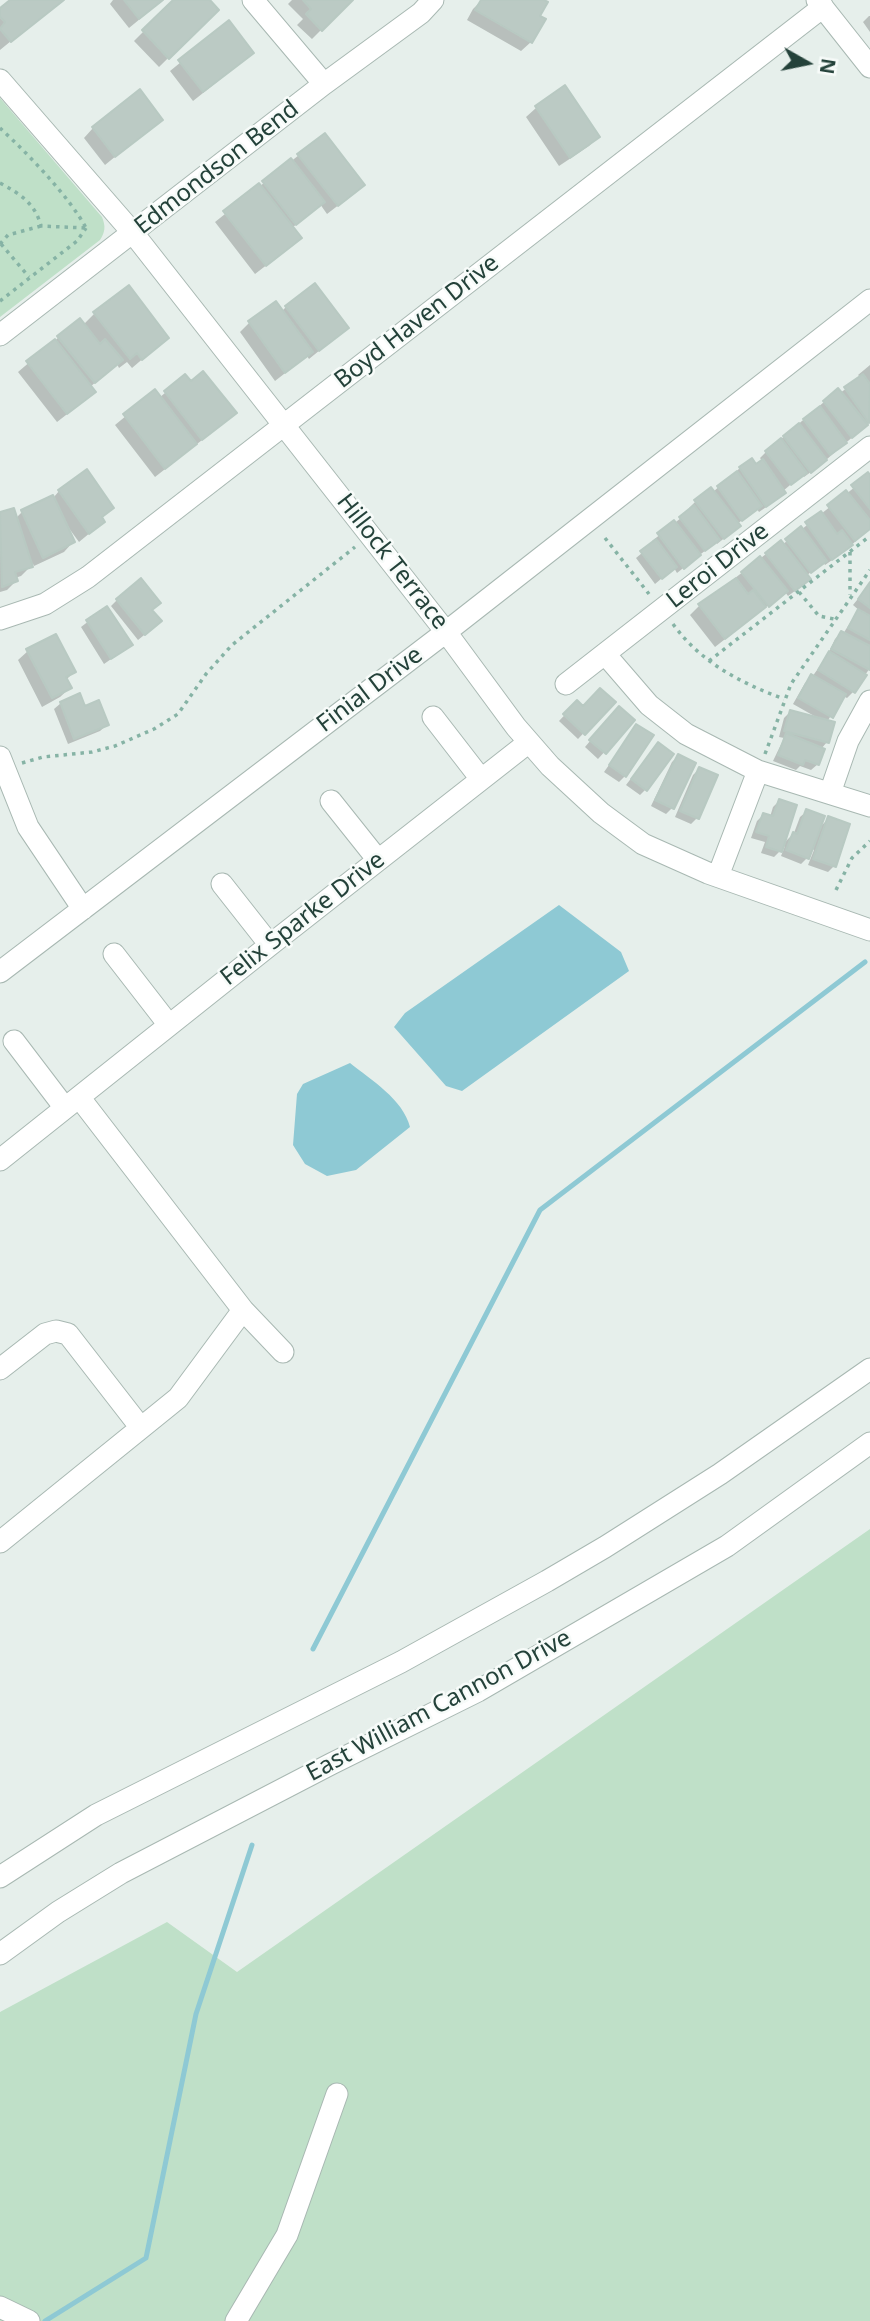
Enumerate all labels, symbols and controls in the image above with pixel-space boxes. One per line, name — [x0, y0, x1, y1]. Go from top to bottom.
north arrow — [772, 28, 842, 98]
text: N — [814, 57, 842, 76]
street label: Edmondson Bend — [129, 95, 305, 241]
street label: Boyd Haven Drive — [329, 249, 505, 395]
street label: Hillock Terrace — [330, 488, 454, 636]
street label: Leroi Drive — [661, 517, 775, 615]
street label: Finial Drive — [311, 641, 429, 739]
street label: Felix Sparke Drive — [215, 846, 391, 992]
street label: East William Cannon Drive — [302, 1624, 576, 1788]

